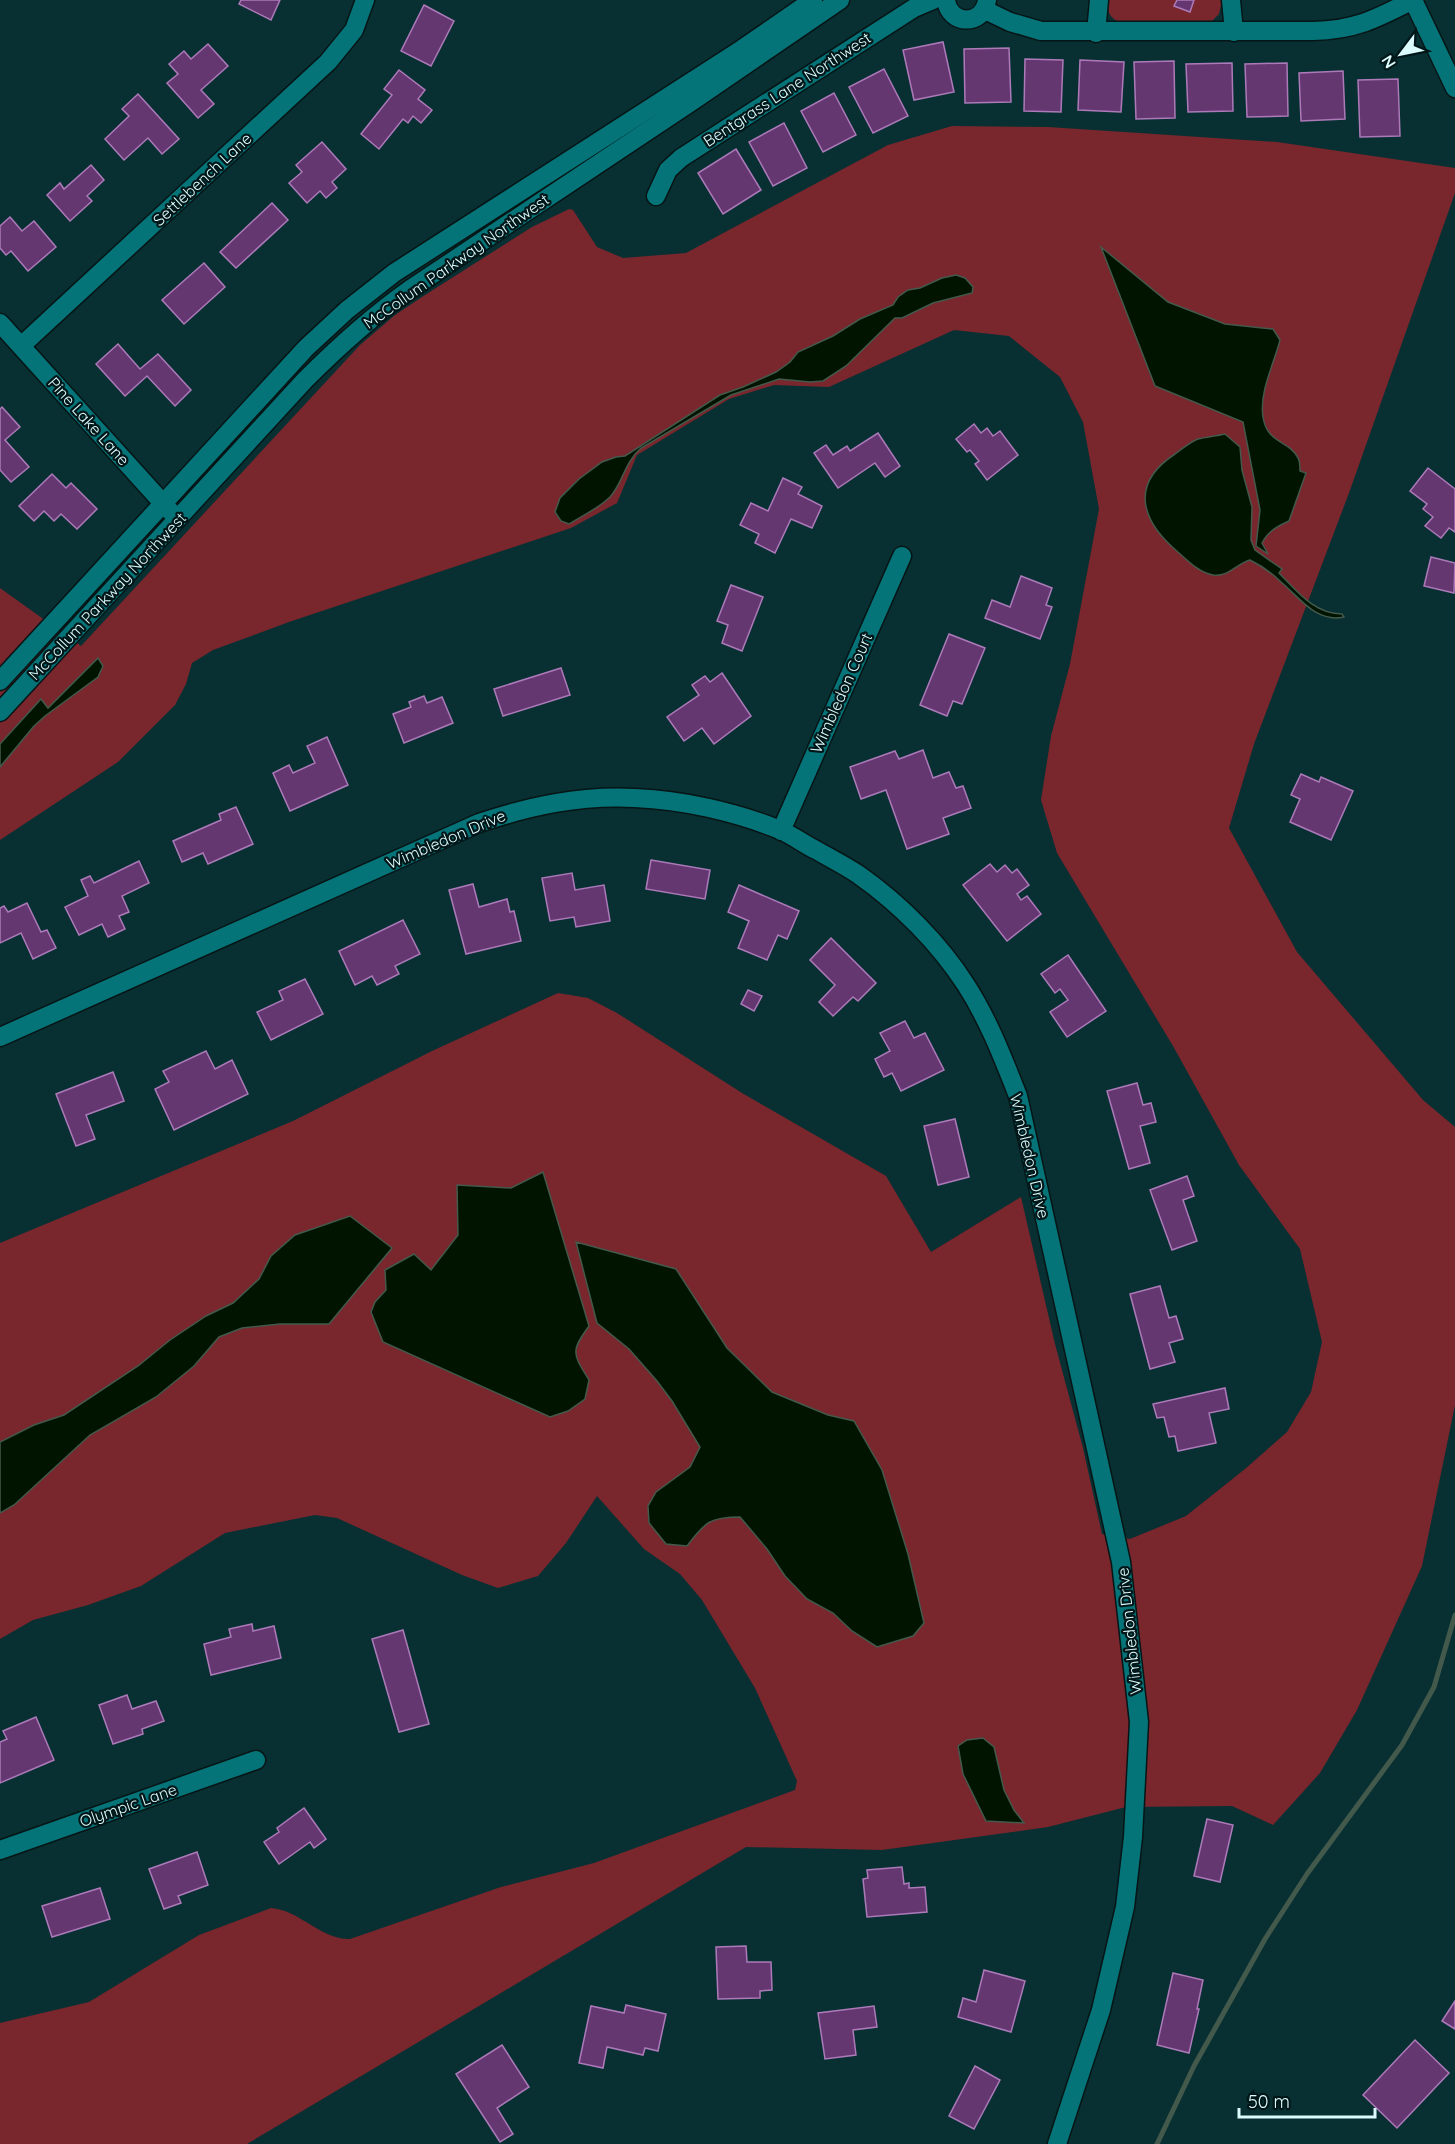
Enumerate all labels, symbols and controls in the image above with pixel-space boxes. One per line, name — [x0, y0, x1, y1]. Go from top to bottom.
north arrow — [1371, 24, 1431, 84]
street label: Bentgrass Lane Northwest — [699, 27, 875, 151]
text: N — [1377, 52, 1400, 72]
street label: Settlebench Lane — [148, 128, 256, 230]
street label: McCollum Parkway Northwest — [359, 189, 553, 333]
street label: Pine Lake Lane — [44, 373, 134, 469]
street label: McCollum Parkway Northwest — [24, 508, 190, 684]
street label: Wimbledon Court — [806, 630, 876, 756]
street label: Wimbledon Drive — [384, 805, 508, 873]
street label: Wimbledon Drive — [1006, 1092, 1054, 1220]
street label: Wimbledon Drive — [1112, 1567, 1146, 1695]
street label: Olympic Lane — [77, 1779, 179, 1831]
scale bar — [1239, 2081, 1376, 2119]
text: 50 m — [1248, 2090, 1290, 2113]

